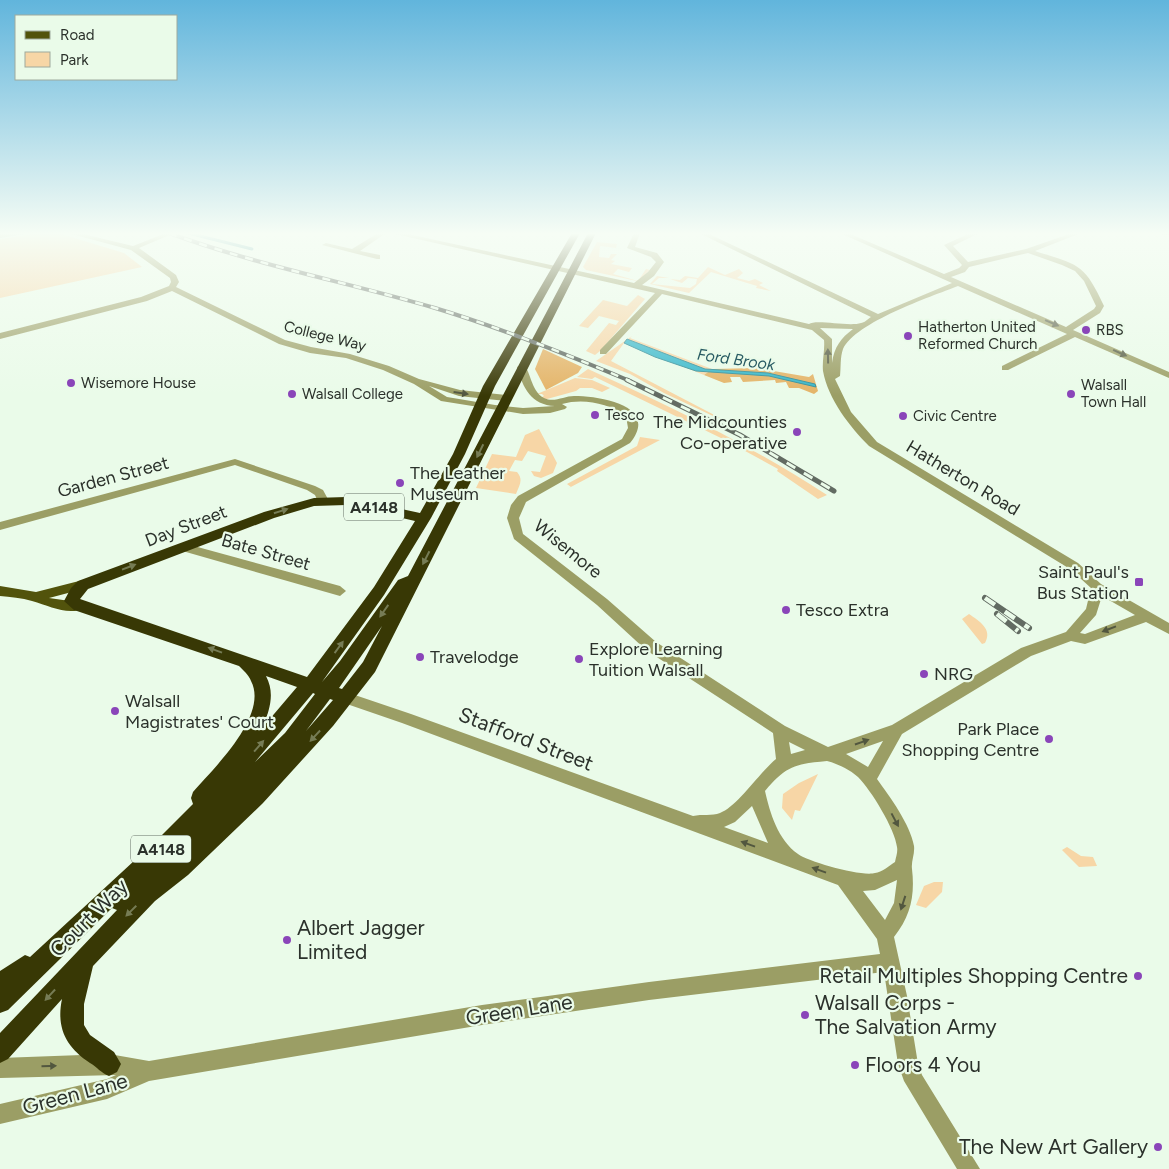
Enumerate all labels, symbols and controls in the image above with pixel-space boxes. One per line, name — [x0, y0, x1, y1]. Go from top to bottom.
legend — [15, 15, 178, 80]
text: Road — [60, 26, 95, 44]
text: Park — [60, 51, 89, 69]
street label: College Way — [282, 317, 368, 355]
place label: Hatherton United Reformed Church — [918, 318, 1037, 353]
one-way arrow — [1045, 319, 1059, 327]
place label: RBS — [1096, 321, 1124, 339]
marker: RBS — [1080, 324, 1092, 336]
marker: Hatherton United Reformed Church — [902, 330, 914, 342]
water label: Ford Brook — [696, 345, 777, 375]
one-way arrow — [824, 347, 832, 363]
one-way arrow — [1113, 349, 1127, 357]
place label: Wisemore House — [81, 374, 196, 392]
place label: Walsall Town Hall — [1081, 376, 1146, 411]
marker: Wisemore House — [65, 377, 77, 389]
place label: Walsall College — [302, 385, 403, 403]
marker: Walsall College — [286, 388, 298, 400]
marker: Walsall Town Hall — [1065, 388, 1077, 400]
one-way arrow — [454, 389, 470, 397]
place label: Tesco — [605, 406, 645, 424]
place label: Civic Centre — [913, 407, 997, 425]
marker: Tesco — [589, 409, 601, 421]
marker: Civic Centre — [897, 410, 909, 422]
place label: The Midcounties Co-operative — [653, 411, 787, 454]
marker: The Midcounties Co-operative — [791, 426, 803, 438]
street label: Hatherton Road — [902, 435, 1024, 521]
one-way arrow — [476, 444, 484, 458]
street label: Garden Street — [55, 452, 171, 502]
place label: The Leather Museum — [410, 462, 505, 505]
marker: The Leather Museum — [394, 477, 406, 489]
road number: A4148 — [344, 494, 404, 520]
street label: Day Street — [142, 500, 230, 552]
one-way arrow — [274, 506, 289, 514]
street label: Wisemore — [529, 515, 607, 583]
street label: Bate Street — [219, 529, 313, 575]
one-way arrow — [422, 550, 430, 565]
place label: Saint Paul's Bus Station — [1037, 561, 1129, 604]
one-way arrow — [122, 563, 136, 571]
marker: Saint Paul's Bus Station — [1133, 576, 1145, 588]
place label: Tesco Extra — [796, 599, 889, 621]
marker: Tesco Extra — [780, 604, 792, 616]
one-way arrow — [379, 605, 389, 618]
one-way arrow — [1102, 626, 1117, 633]
place label: Explore Learning Tuition Walsall — [589, 638, 723, 681]
one-way arrow — [334, 640, 344, 654]
one-way arrow — [208, 646, 223, 653]
place label: Travelodge — [430, 646, 519, 668]
marker: Travelodge — [414, 651, 426, 663]
marker: Explore Learning Tuition Walsall — [573, 653, 585, 665]
place label: NRG — [934, 663, 973, 685]
marker: NRG — [918, 668, 930, 680]
place label: Walsall Magistrates' Court — [125, 690, 274, 733]
street label: Stafford Street — [455, 701, 597, 776]
marker: Walsall Magistrates' Court — [109, 705, 121, 717]
place label: Park Place Shopping Centre — [901, 718, 1039, 761]
one-way arrow — [309, 730, 321, 742]
marker: Park Place Shopping Centre — [1043, 733, 1055, 745]
one-way arrow — [855, 738, 870, 746]
one-way arrow — [253, 740, 264, 753]
one-way arrow — [891, 813, 899, 827]
road number: A4148 — [131, 836, 191, 862]
one-way arrow — [740, 840, 755, 848]
one-way arrow — [811, 866, 826, 873]
street label: Court Way — [44, 873, 133, 962]
one-way arrow — [899, 896, 907, 911]
one-way arrow — [126, 905, 138, 917]
place label: Albert Jagger Limited — [297, 915, 425, 964]
marker: Albert Jagger Limited — [281, 934, 293, 946]
place label: Retail Multiples Shopping Centre — [819, 963, 1128, 988]
marker: Retail Multiples Shopping Centre — [1132, 970, 1144, 982]
one-way arrow — [44, 988, 56, 1000]
street label: Green Lane — [464, 989, 574, 1030]
place label: Walsall Corps - The Salvation Army — [815, 990, 997, 1039]
marker: Walsall Corps - The Salvation Army — [799, 1009, 811, 1021]
place label: Floors 4 You — [865, 1052, 981, 1077]
marker: Floors 4 You — [849, 1059, 861, 1071]
one-way arrow — [41, 1061, 57, 1069]
street label: Green Lane — [20, 1068, 130, 1120]
place label: The New Art Gallery — [959, 1134, 1148, 1159]
marker: The New Art Gallery — [1152, 1141, 1164, 1153]

